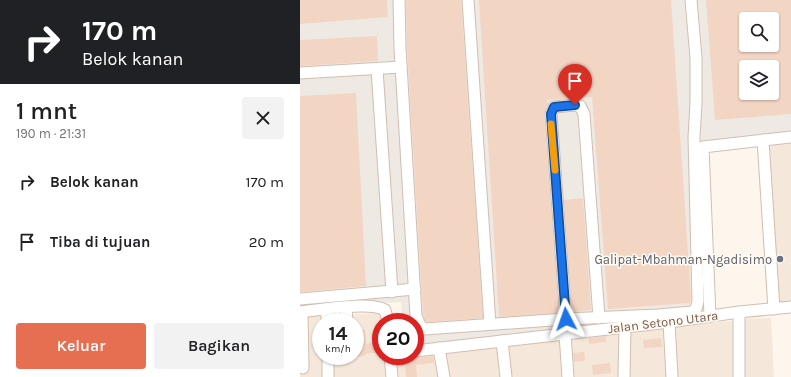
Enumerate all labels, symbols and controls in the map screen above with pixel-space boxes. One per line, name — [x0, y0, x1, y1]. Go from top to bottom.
map controls — [739, 12, 779, 100]
button: search — [739, 12, 779, 52]
text: 170 m — [82, 14, 157, 47]
icon: right — [16, 16, 68, 68]
text: Belok kanan — [82, 48, 183, 70]
button: layers — [739, 60, 779, 100]
pin — [558, 64, 592, 105]
icon: arrive — [564, 70, 586, 92]
text: 1 mnt — [16, 97, 77, 125]
button: close — [242, 97, 284, 139]
text: 190 m · 21:31 — [16, 126, 86, 141]
icon: right — [16, 171, 38, 193]
text: Belok kanan — [50, 173, 139, 191]
text: 170 m — [246, 173, 284, 191]
icon: arrive — [16, 231, 38, 253]
text: Tiba di tujuan — [50, 233, 150, 251]
text: 20 m — [249, 233, 284, 251]
place label: Galipat-Mbahman-Ngadisimo — [594, 252, 772, 267]
marker: Galipat-Mbahman-Ngadisimo — [775, 254, 785, 264]
position arrow — [545, 298, 587, 340]
street label: Jalan Setono Utara — [607, 308, 719, 336]
speed limit sign: 20 — [372, 313, 424, 365]
text: 14 — [328, 322, 348, 345]
button: Keluar — [16, 323, 146, 369]
button: Bagikan — [154, 323, 284, 369]
text: km/h — [325, 343, 351, 355]

